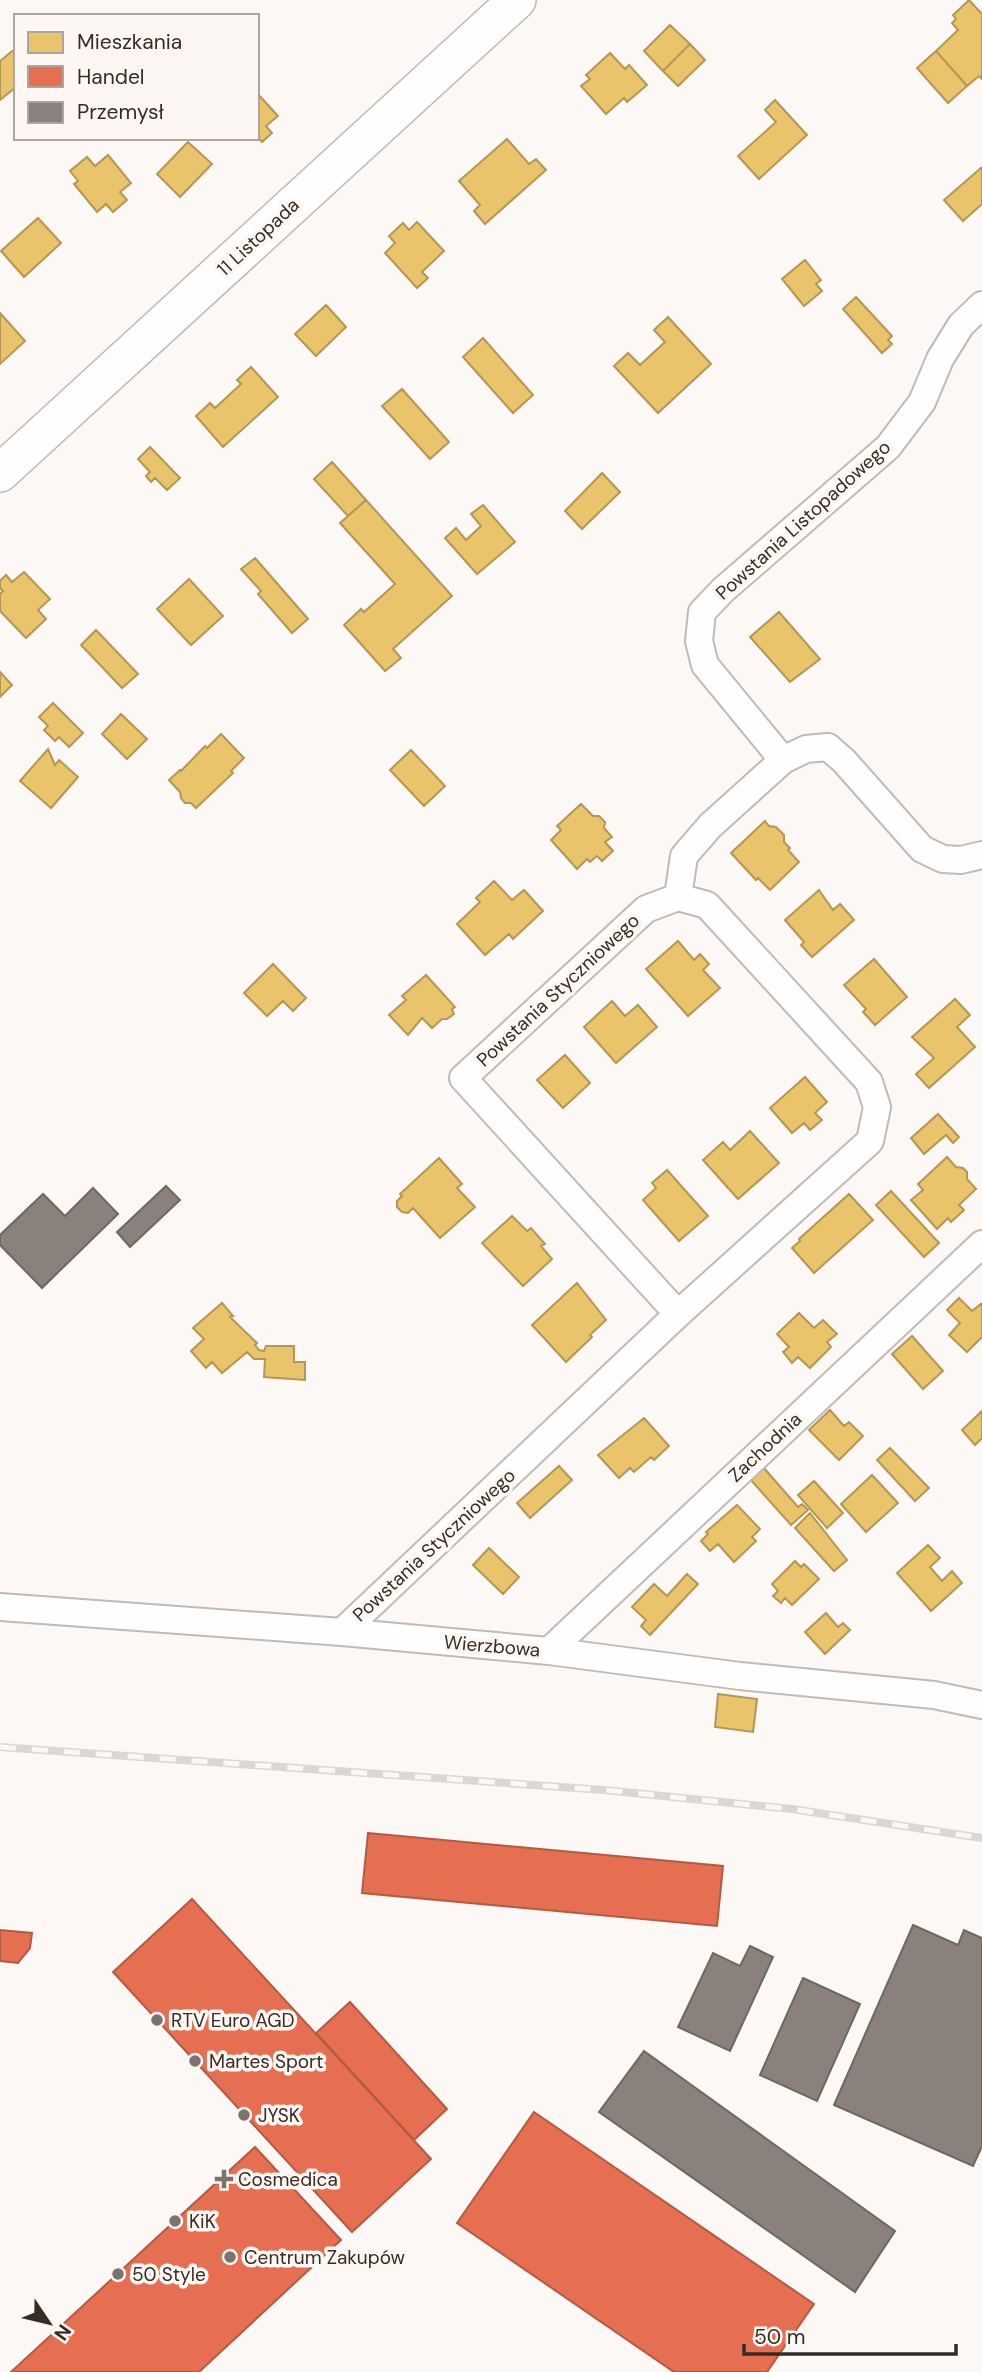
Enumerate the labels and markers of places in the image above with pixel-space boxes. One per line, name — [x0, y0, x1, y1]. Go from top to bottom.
place label: RTV Euro AGD — [171, 2008, 295, 2033]
marker: RTV Euro AGD — [149, 2012, 165, 2028]
place label: Martes Sport — [209, 2049, 324, 2074]
marker: Martes Sport — [187, 2053, 203, 2069]
place label: JYSK — [258, 2103, 300, 2128]
marker: JYSK — [236, 2107, 252, 2123]
place label: Cosmedica — [238, 2167, 338, 2192]
marker: Cosmedica — [216, 2171, 232, 2187]
place label: KiK — [189, 2209, 216, 2234]
marker: KiK — [167, 2213, 183, 2229]
place label: Centrum Zakupów — [244, 2245, 406, 2270]
marker: Centrum Zakupów — [222, 2249, 238, 2265]
place label: 50 Style — [132, 2262, 206, 2287]
marker: 50 Style — [110, 2266, 126, 2282]

